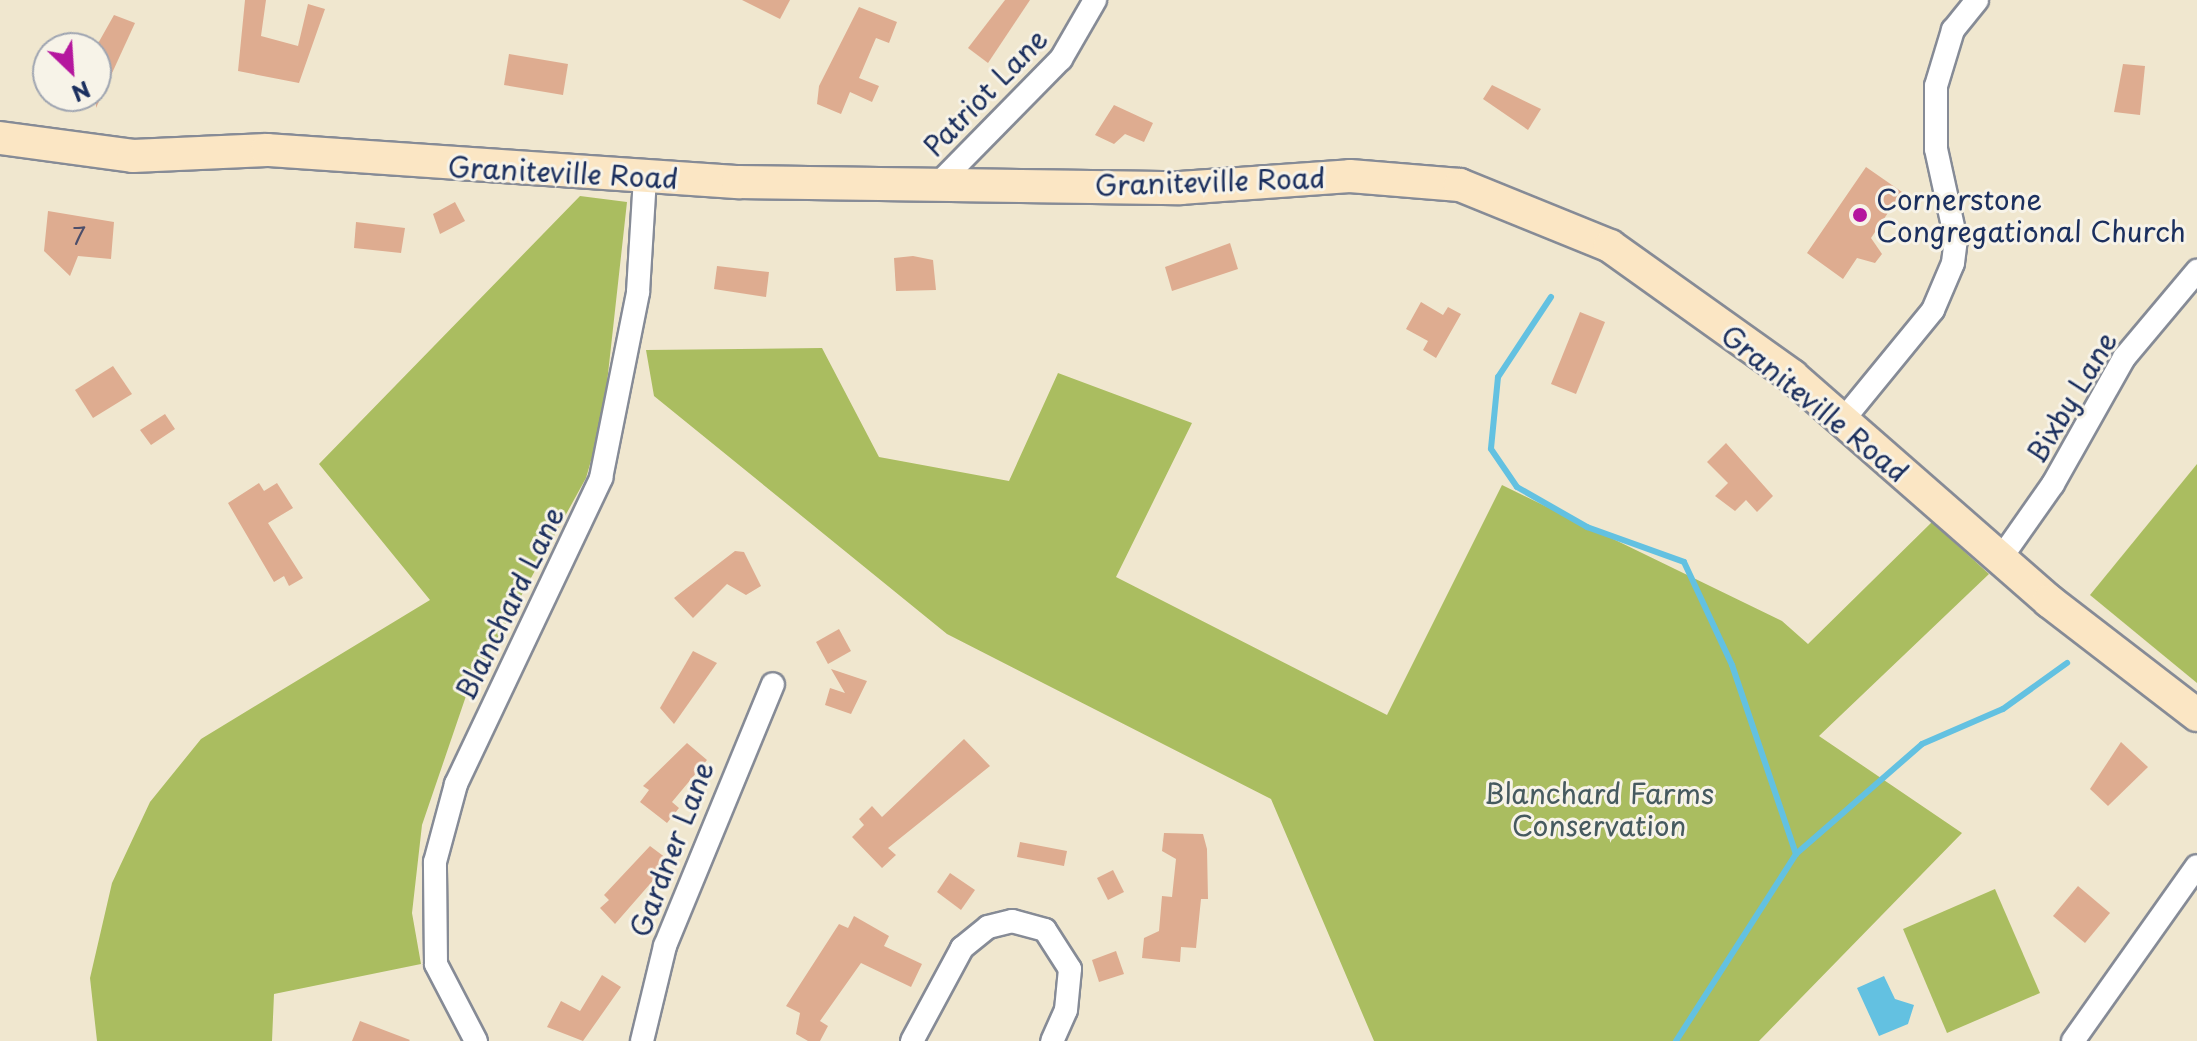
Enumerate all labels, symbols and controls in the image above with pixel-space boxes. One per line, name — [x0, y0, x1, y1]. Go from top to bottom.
street label: Patriot Lane — [916, 21, 1054, 163]
north arrow — [32, 32, 112, 112]
text: N — [67, 74, 96, 111]
street label: Graniteville Road — [446, 149, 680, 195]
street label: Graniteville Road — [1093, 160, 1327, 202]
place label: Cornerstone Congregational Church — [1876, 182, 2186, 248]
marker: Cornerstone Congregational Church — [1851, 206, 1869, 224]
house number: 7 — [72, 222, 86, 250]
street label: Graniteville Road — [1714, 317, 1916, 489]
street label: Bixby Lane — [2018, 324, 2124, 470]
street label: Blanchard Lane — [447, 499, 571, 707]
street label: Gardner Lane — [622, 756, 720, 942]
park label: Blanchard Farms Conservation — [1482, 776, 1716, 842]

